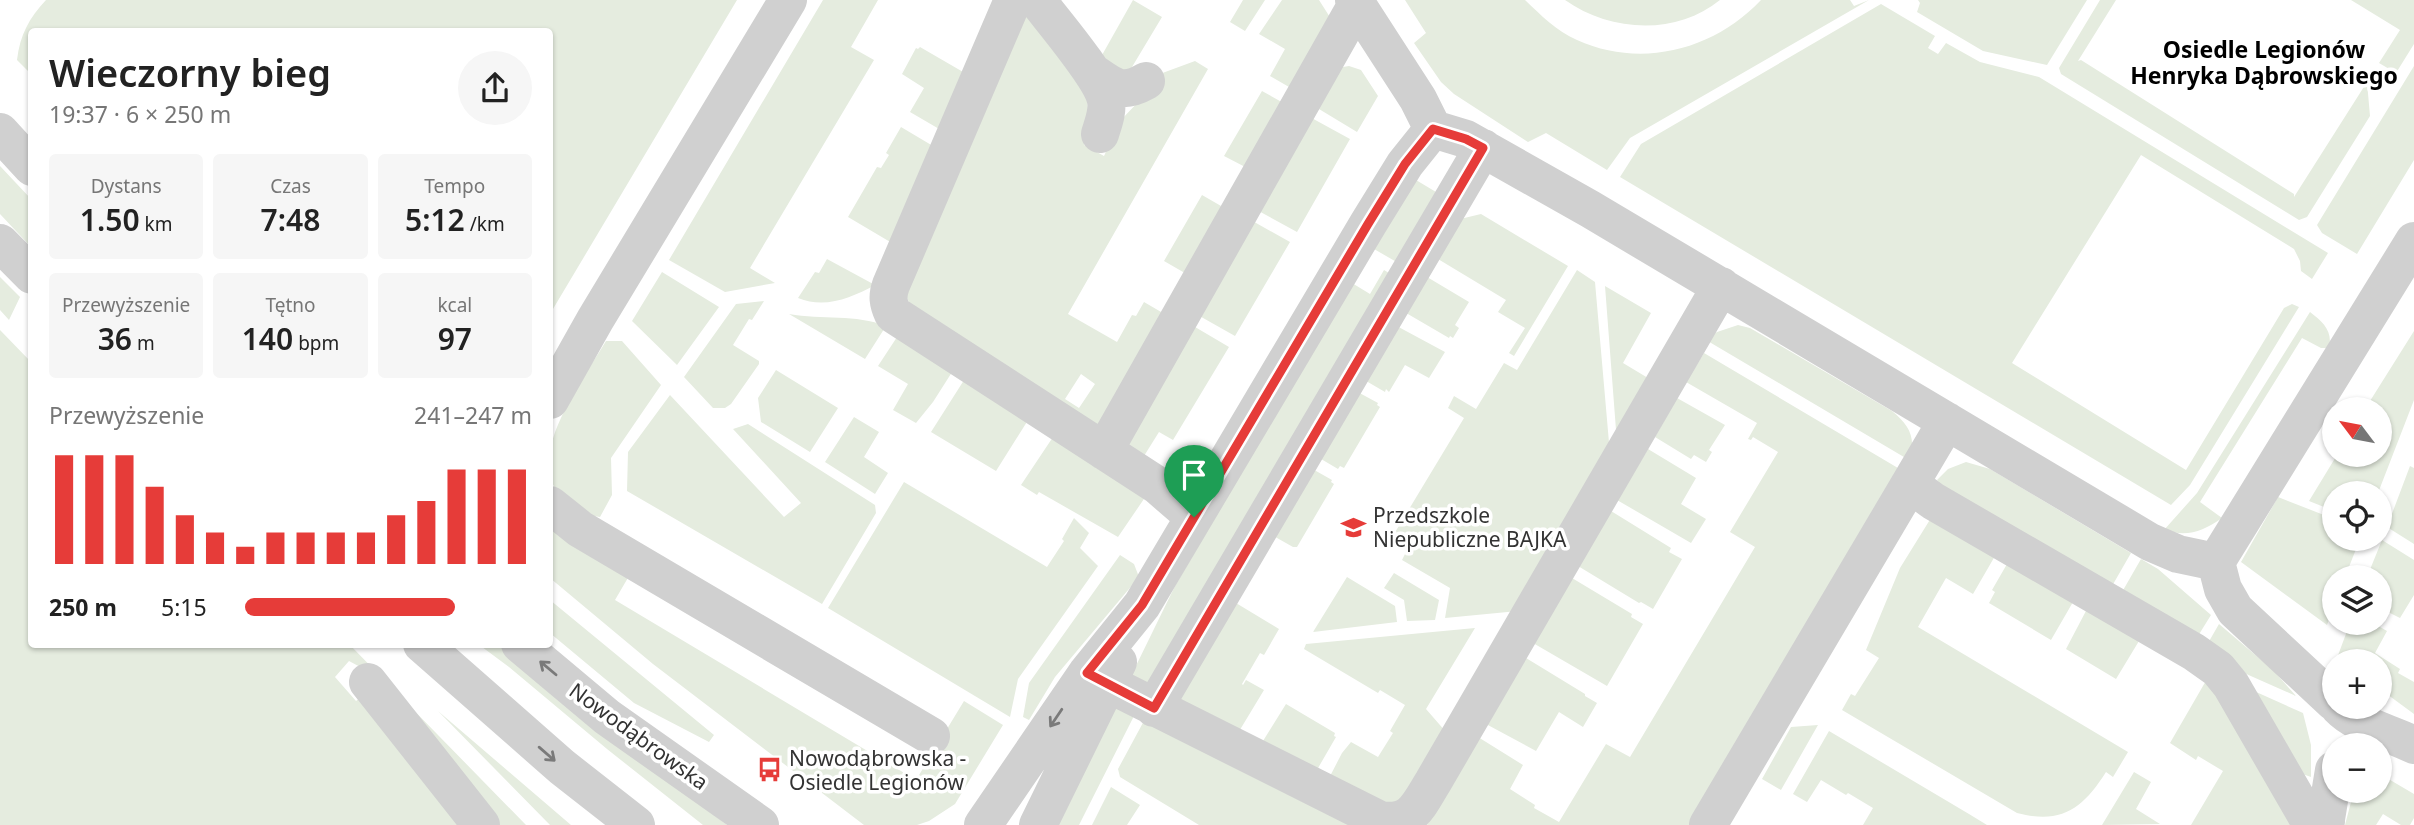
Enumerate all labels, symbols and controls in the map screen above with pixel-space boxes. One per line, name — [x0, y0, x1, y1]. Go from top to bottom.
district label: Osiedle Legionów Henryka Dąbrowskiego — [2130, 33, 2398, 91]
text: Wieczorny bieg — [49, 46, 331, 98]
button: share — [458, 51, 532, 125]
text: 19:37 · 6 × 250 m — [49, 98, 231, 130]
text: Dystans — [91, 173, 162, 199]
text: Czas — [270, 173, 311, 199]
text: Tempo — [424, 173, 485, 199]
text: 1.50 — [80, 199, 140, 240]
text: 7:48 — [261, 199, 320, 240]
text: 5:12 — [405, 199, 465, 240]
text: km — [140, 211, 172, 237]
text: /km — [465, 211, 505, 237]
text: Przewyższenie — [62, 292, 190, 318]
text: Tętno — [265, 292, 316, 318]
text: kcal — [437, 292, 472, 318]
text: 36 — [98, 318, 132, 359]
text: 140 — [242, 318, 293, 359]
text: 97 — [438, 318, 472, 359]
text: m — [132, 330, 155, 356]
text: bpm — [293, 330, 339, 356]
north arrow — [2322, 397, 2392, 467]
map controls — [2322, 397, 2392, 803]
text: Przewyższenie — [49, 399, 204, 431]
text: 241–247 m — [414, 399, 532, 431]
pin — [1164, 445, 1224, 517]
icon: arrive — [1175, 456, 1213, 494]
button: locate — [2322, 481, 2392, 551]
place label: Przedszkole Niepubliczne BAJKA — [1373, 501, 1567, 553]
school or university icon: Przedszkole Niepubliczne BAJKA — [1339, 513, 1367, 541]
button: layers — [2322, 565, 2392, 635]
text: 250 m — [49, 591, 117, 623]
text: 5:15 — [161, 591, 207, 623]
button: + — [2322, 649, 2392, 719]
one-way arrow — [540, 660, 558, 676]
street label: Nowodąbrowska — [564, 676, 714, 796]
one-way arrow — [1049, 708, 1063, 727]
button: − — [2322, 733, 2392, 803]
place label: Nowodąbrowska - Osiedle Legionów — [789, 744, 966, 796]
one-way arrow — [538, 746, 556, 762]
bus stop icon: Nowodąbrowska - Osiedle Legionów — [755, 756, 783, 784]

